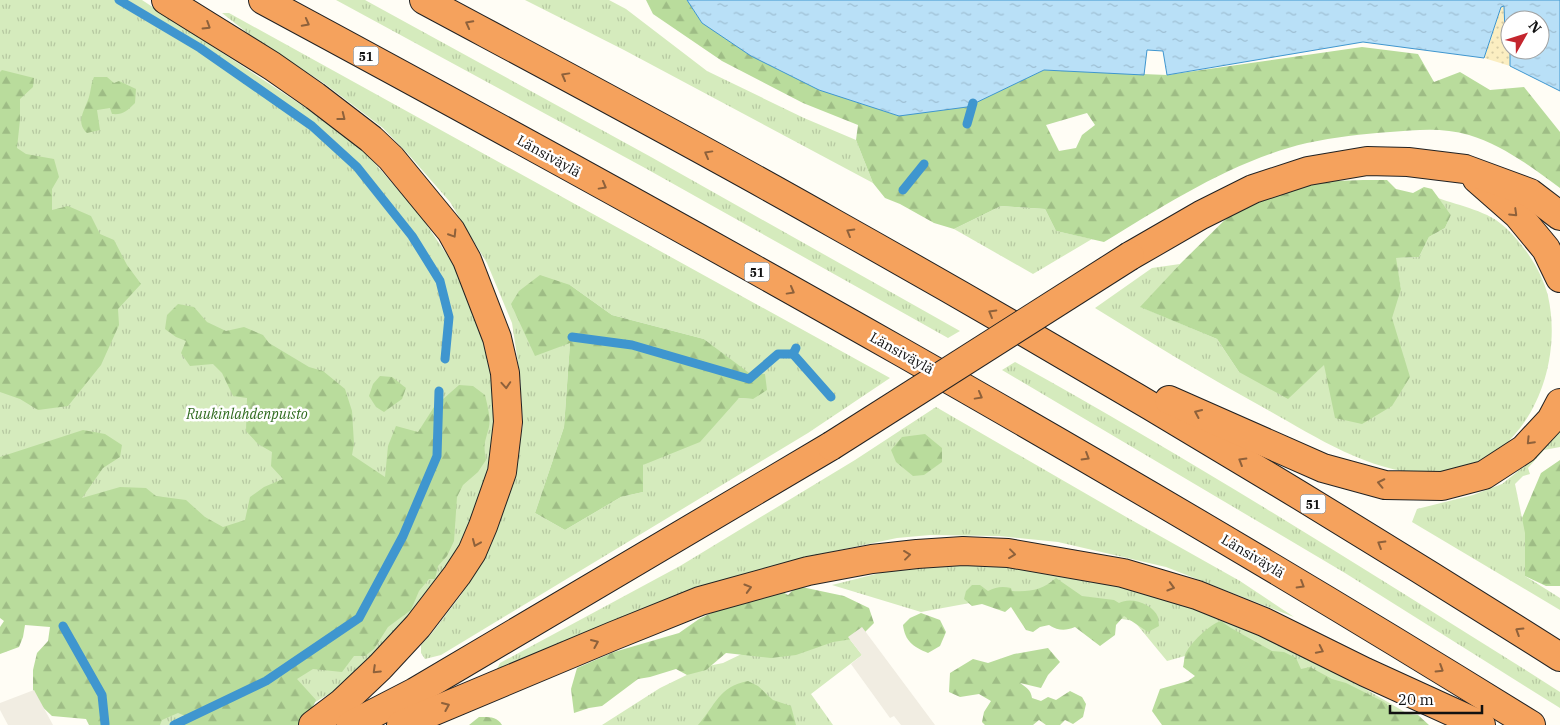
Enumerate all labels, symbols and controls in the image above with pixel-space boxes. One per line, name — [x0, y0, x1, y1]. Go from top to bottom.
north arrow — [1500, 10, 1550, 60]
one-way arrow — [301, 17, 310, 27]
text: N — [1525, 17, 1546, 37]
one-way arrow — [202, 19, 211, 29]
one-way arrow — [466, 20, 475, 30]
road number: 51 — [354, 46, 378, 66]
one-way arrow — [562, 73, 571, 83]
one-way arrow — [336, 111, 345, 119]
street label: Länsiväylä — [514, 131, 584, 181]
one-way arrow — [704, 150, 713, 160]
one-way arrow — [598, 180, 607, 190]
one-way arrow — [1509, 207, 1518, 216]
one-way arrow — [446, 229, 456, 238]
one-way arrow — [847, 229, 856, 239]
road number: 51 — [744, 262, 770, 282]
one-way arrow — [786, 285, 795, 295]
one-way arrow — [988, 309, 997, 319]
street label: Länsiväylä — [867, 328, 937, 378]
one-way arrow — [500, 382, 511, 390]
one-way arrow — [973, 390, 982, 400]
park label: Ruukinlahdenpuisto — [185, 405, 308, 423]
one-way arrow — [1194, 408, 1203, 419]
one-way arrow — [1527, 436, 1536, 445]
one-way arrow — [1081, 451, 1090, 461]
one-way arrow — [1238, 457, 1247, 467]
one-way arrow — [1376, 478, 1385, 489]
road number: 51 — [1300, 494, 1326, 514]
street label: Länsiväylä — [1218, 530, 1288, 582]
one-way arrow — [471, 538, 482, 547]
one-way arrow — [1378, 541, 1387, 551]
one-way arrow — [1008, 548, 1016, 559]
one-way arrow — [903, 550, 911, 561]
one-way arrow — [1296, 578, 1305, 588]
one-way arrow — [1166, 582, 1174, 592]
one-way arrow — [744, 584, 752, 594]
one-way arrow — [1515, 627, 1524, 637]
one-way arrow — [591, 639, 599, 649]
one-way arrow — [1315, 644, 1324, 654]
one-way arrow — [1435, 663, 1444, 672]
one-way arrow — [373, 664, 382, 673]
scale bar — [1390, 682, 1482, 714]
text: 20 m — [1398, 690, 1434, 709]
one-way arrow — [441, 701, 450, 712]

